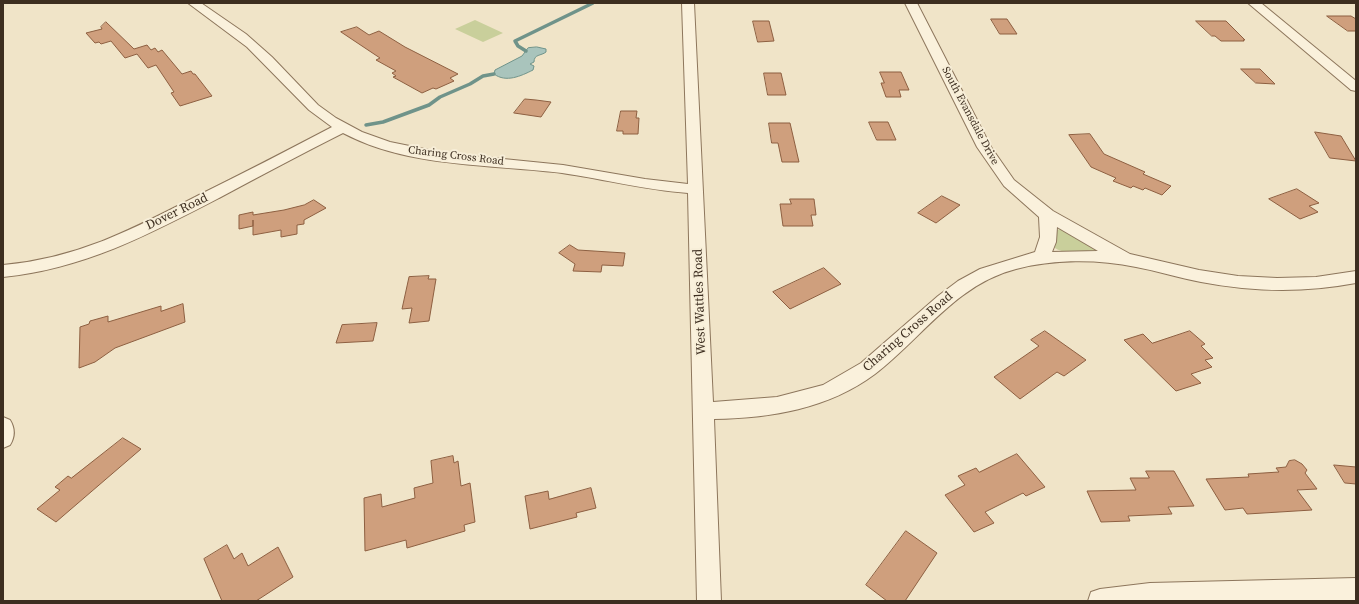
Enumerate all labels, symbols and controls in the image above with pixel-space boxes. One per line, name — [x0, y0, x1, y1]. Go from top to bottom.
street label: South Evansdale Drive — [939, 65, 1001, 167]
street label: Charing Cross Road — [407, 144, 505, 168]
street label: Dover Road — [143, 190, 211, 234]
street label: West Wattles Road — [690, 248, 710, 356]
street label: Charing Cross Road — [860, 289, 956, 375]

